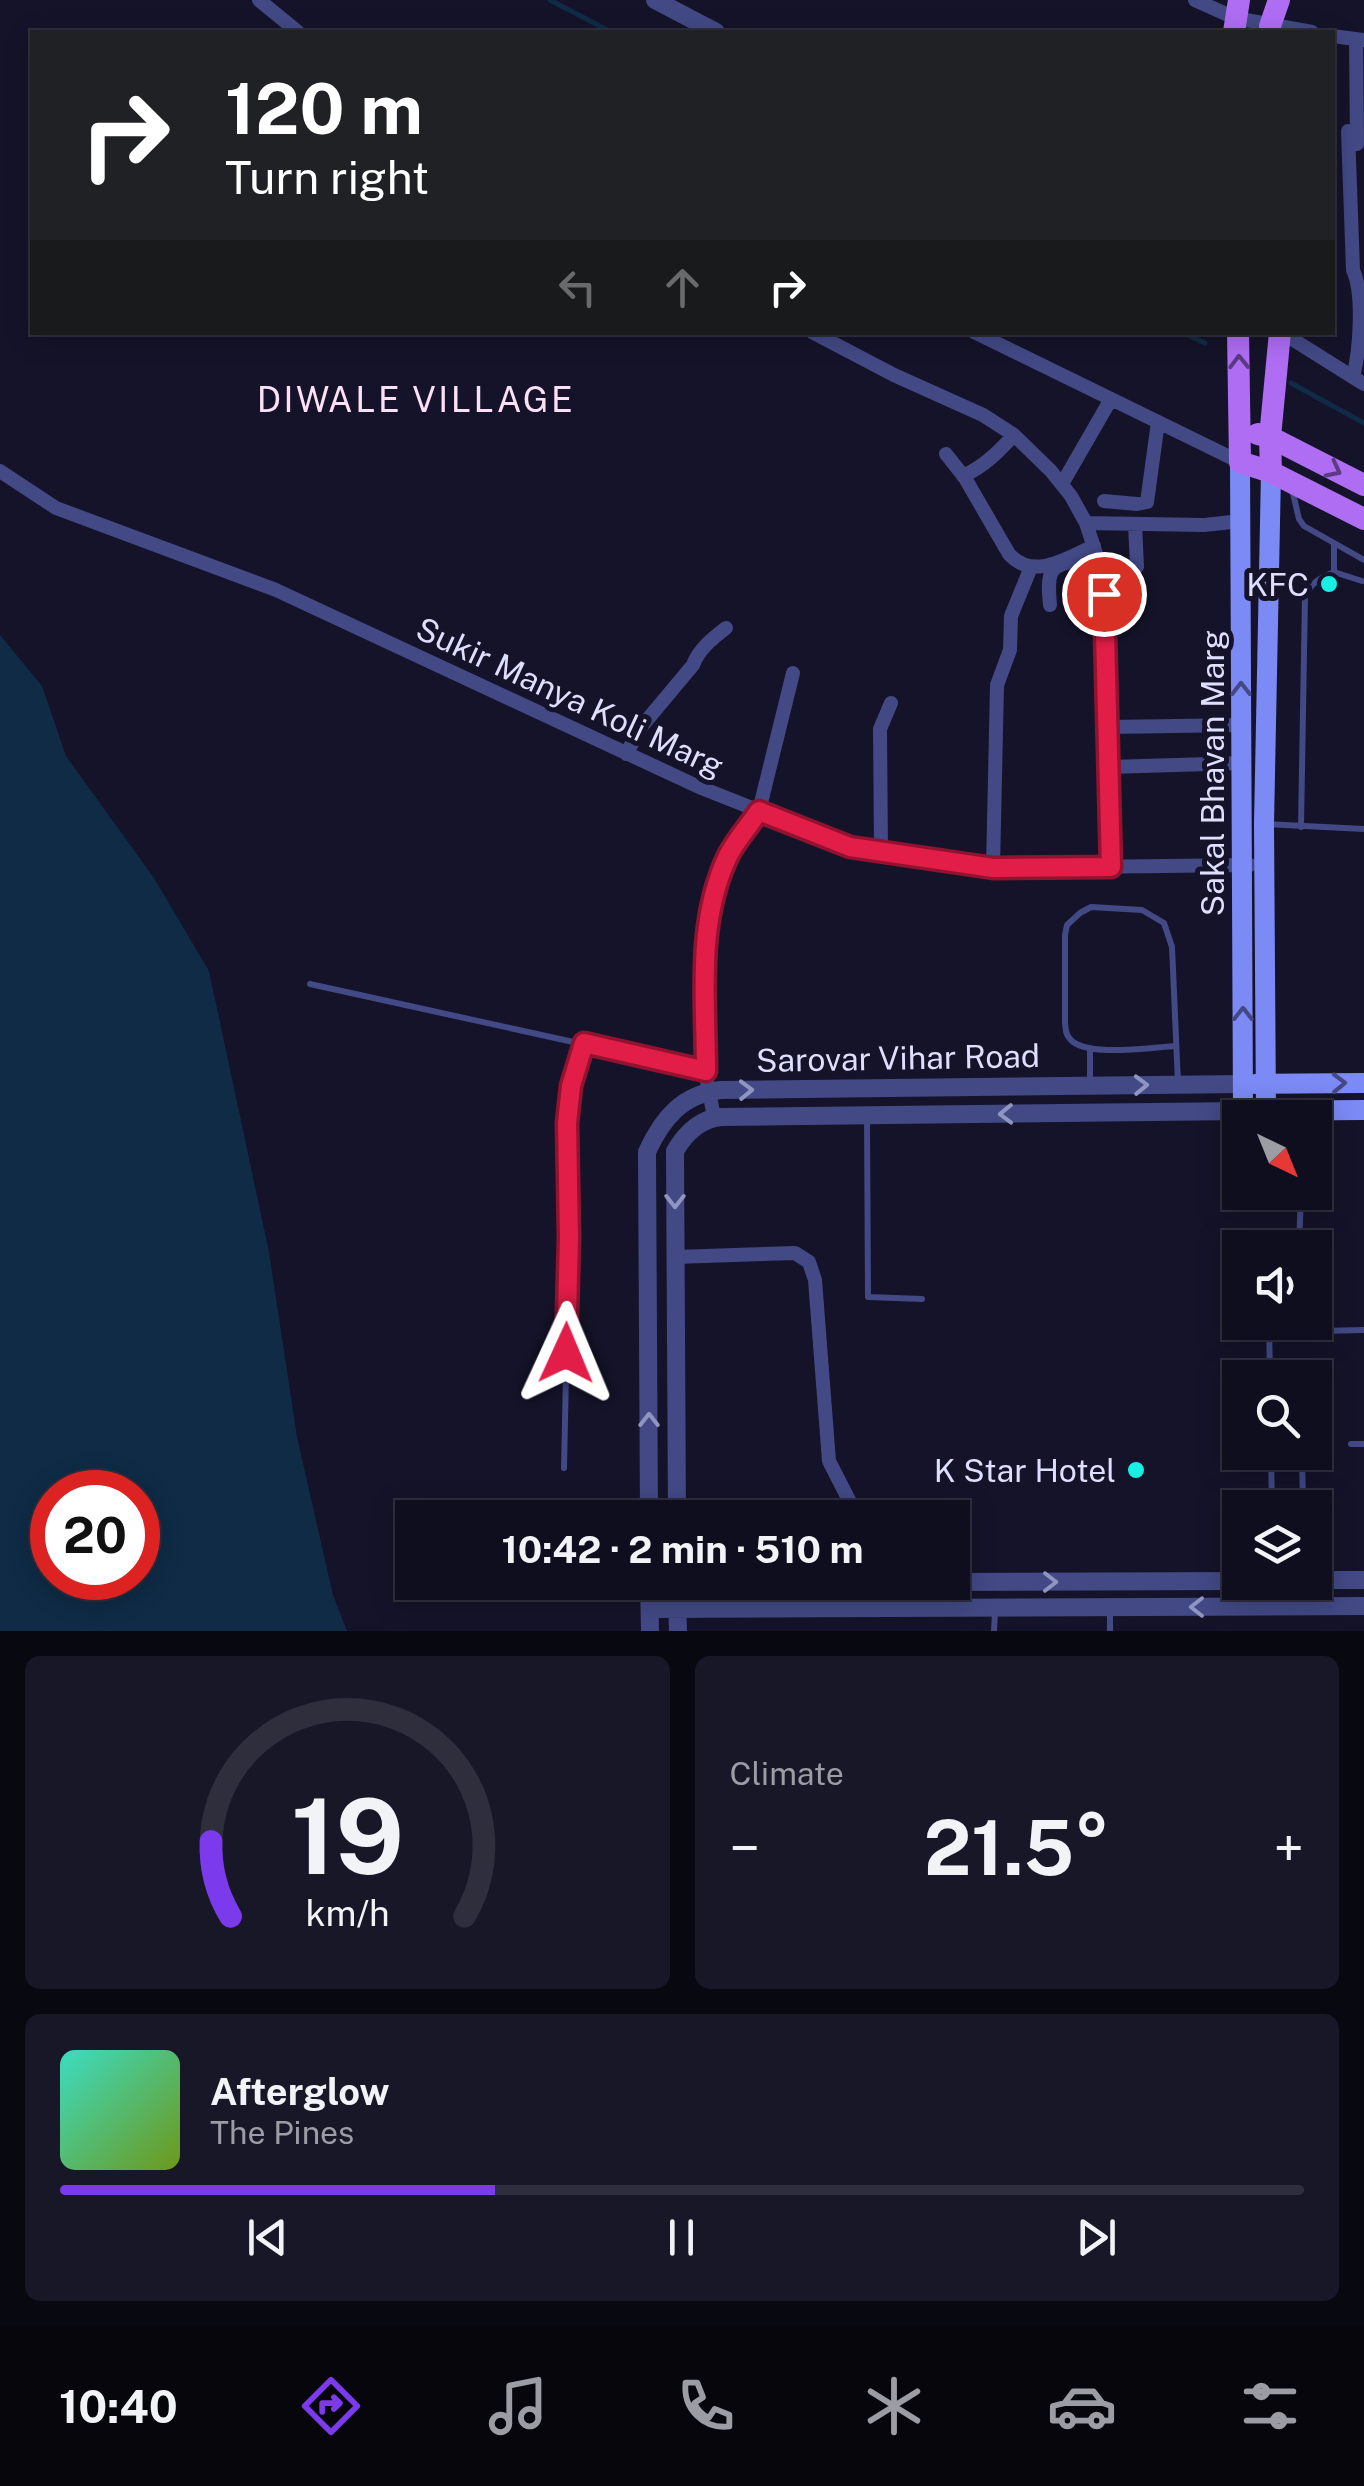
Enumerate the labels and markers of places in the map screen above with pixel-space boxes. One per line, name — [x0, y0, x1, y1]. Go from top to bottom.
pin — [1062, 552, 1147, 637]
place label: KFC — [1246, 566, 1309, 603]
marker: KFC — [1318, 573, 1340, 595]
place label: K Star Hotel — [934, 1452, 1116, 1489]
marker: K Star Hotel — [1125, 1459, 1147, 1481]

